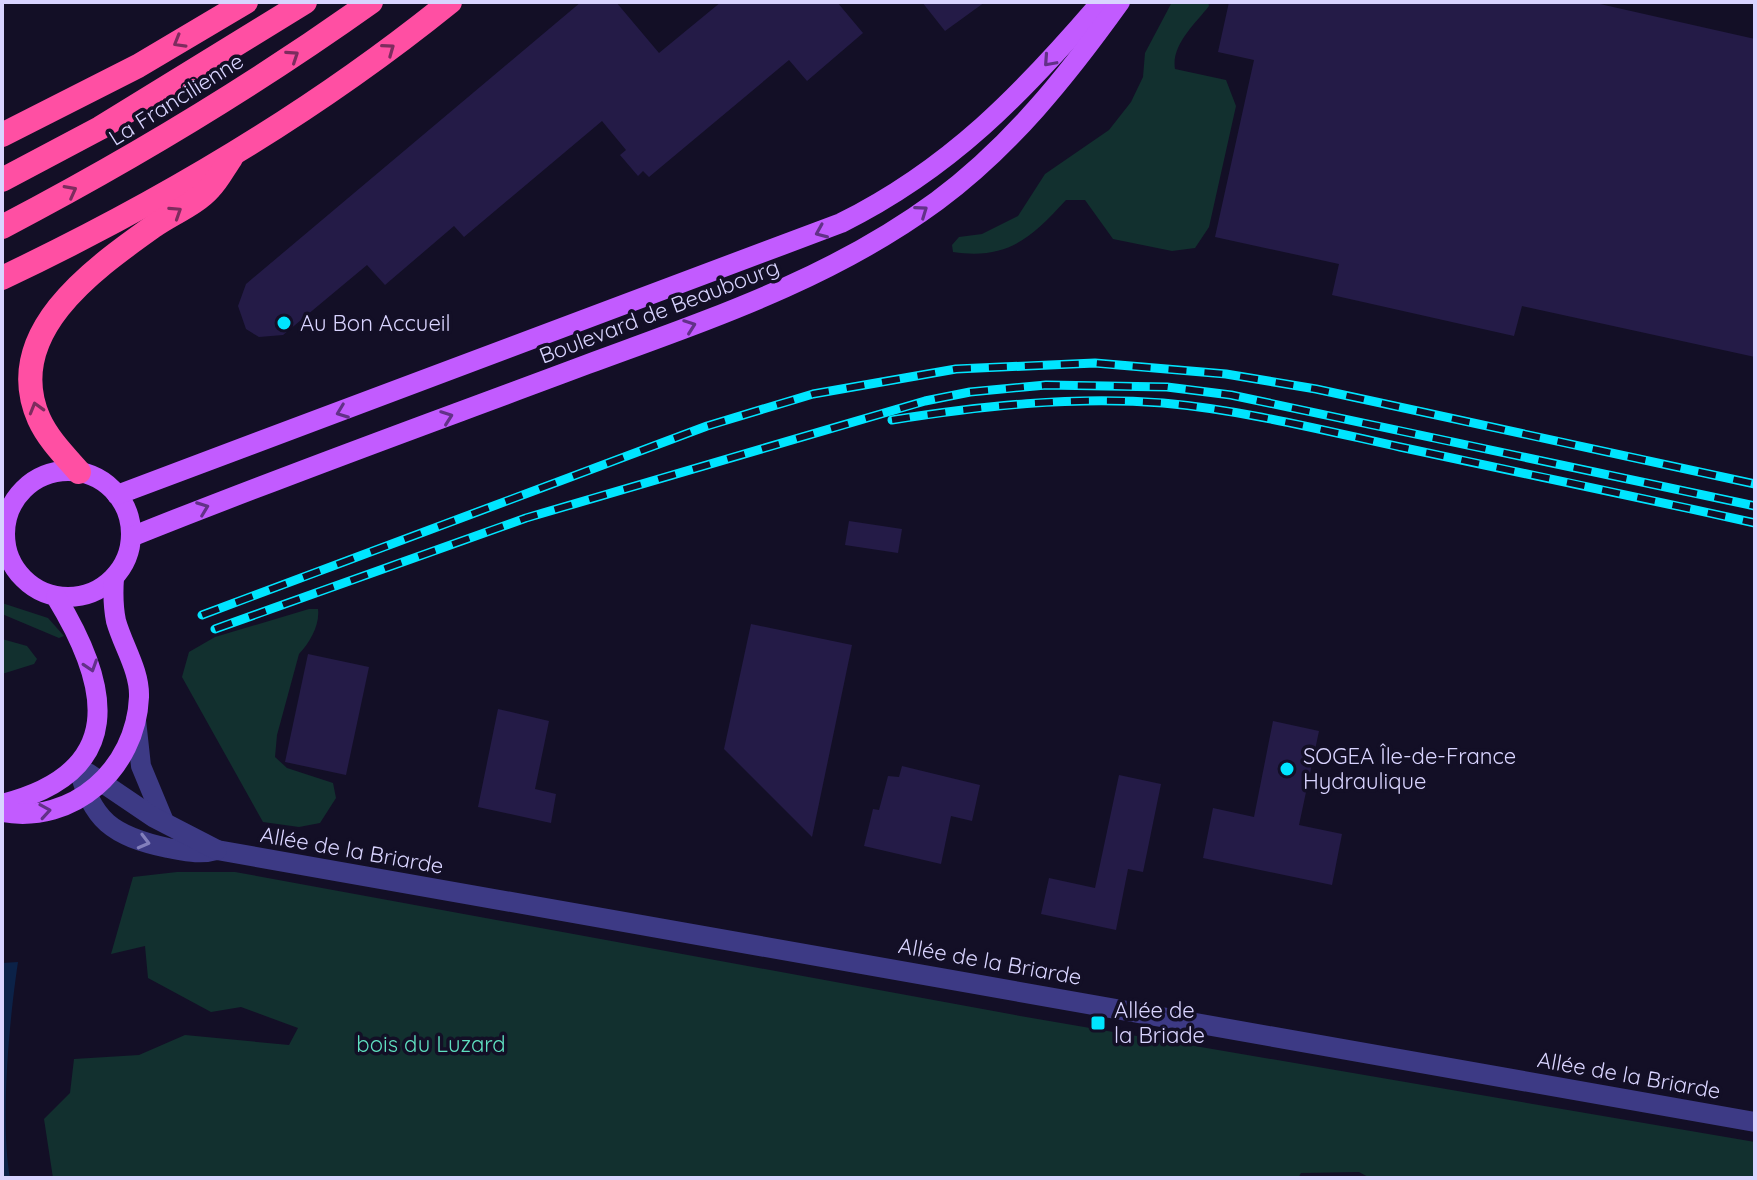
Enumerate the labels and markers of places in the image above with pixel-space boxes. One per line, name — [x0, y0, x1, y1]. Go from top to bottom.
place label: Au Bon Accueil — [300, 309, 451, 337]
marker: Au Bon Accueil — [275, 314, 293, 332]
place label: SOGEA Île-de-France Hydraulique — [1303, 742, 1516, 795]
marker: SOGEA Île-de-France Hydraulique — [1278, 760, 1296, 778]
place label: Allée de la Briade — [1114, 996, 1205, 1049]
marker: Allée de la Briade — [1089, 1014, 1107, 1032]

